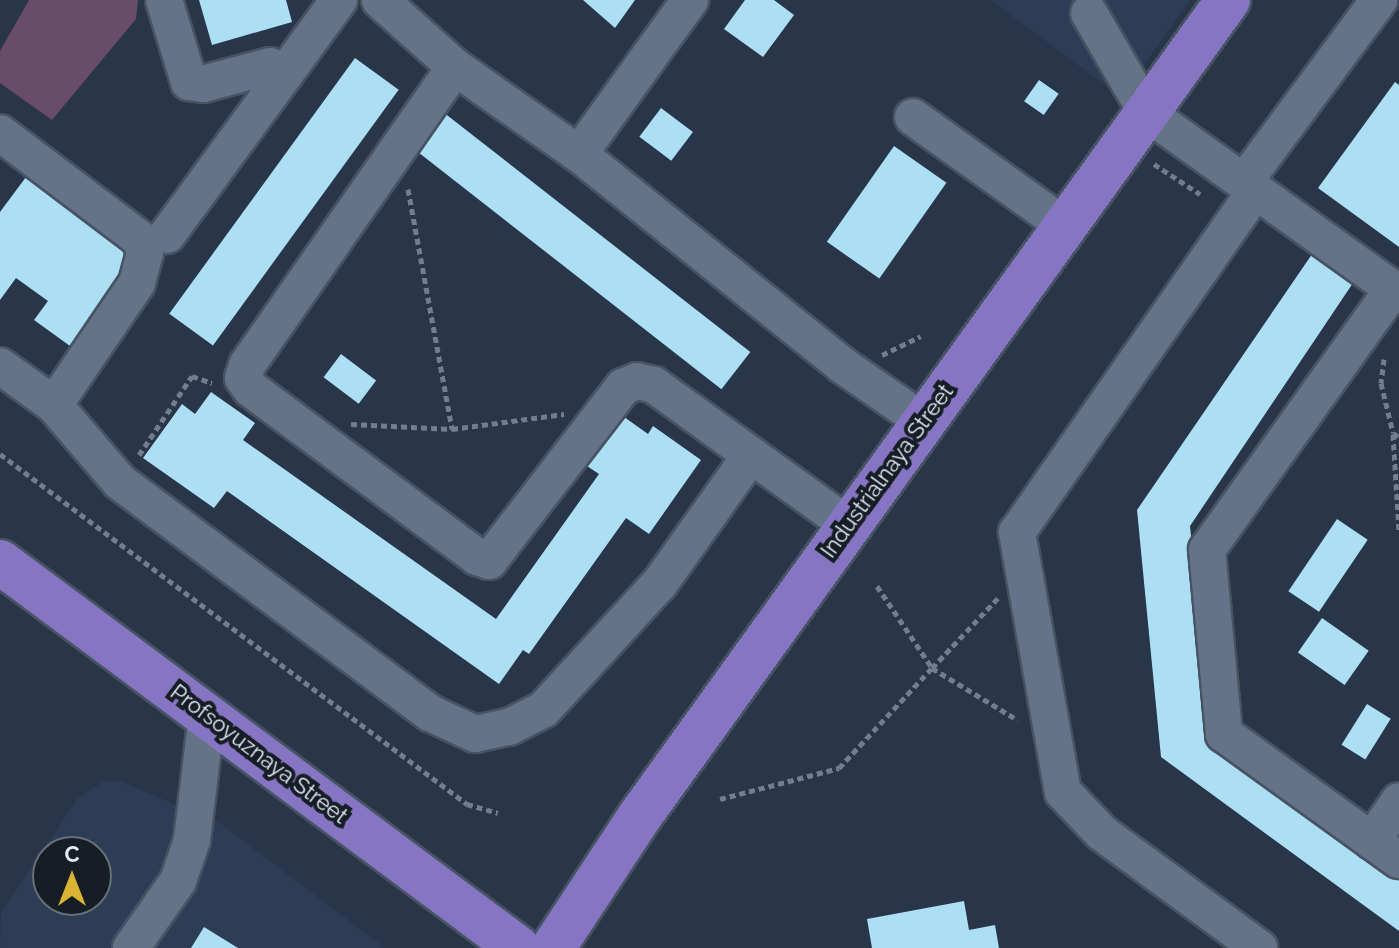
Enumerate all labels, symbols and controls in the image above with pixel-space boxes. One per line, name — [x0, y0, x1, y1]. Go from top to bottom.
street label: Industrialnaya Street — [815, 379, 959, 563]
street label: Profsoyuznaya Street — [165, 679, 353, 829]
north arrow — [32, 836, 112, 916]
text: С — [64, 841, 80, 867]

